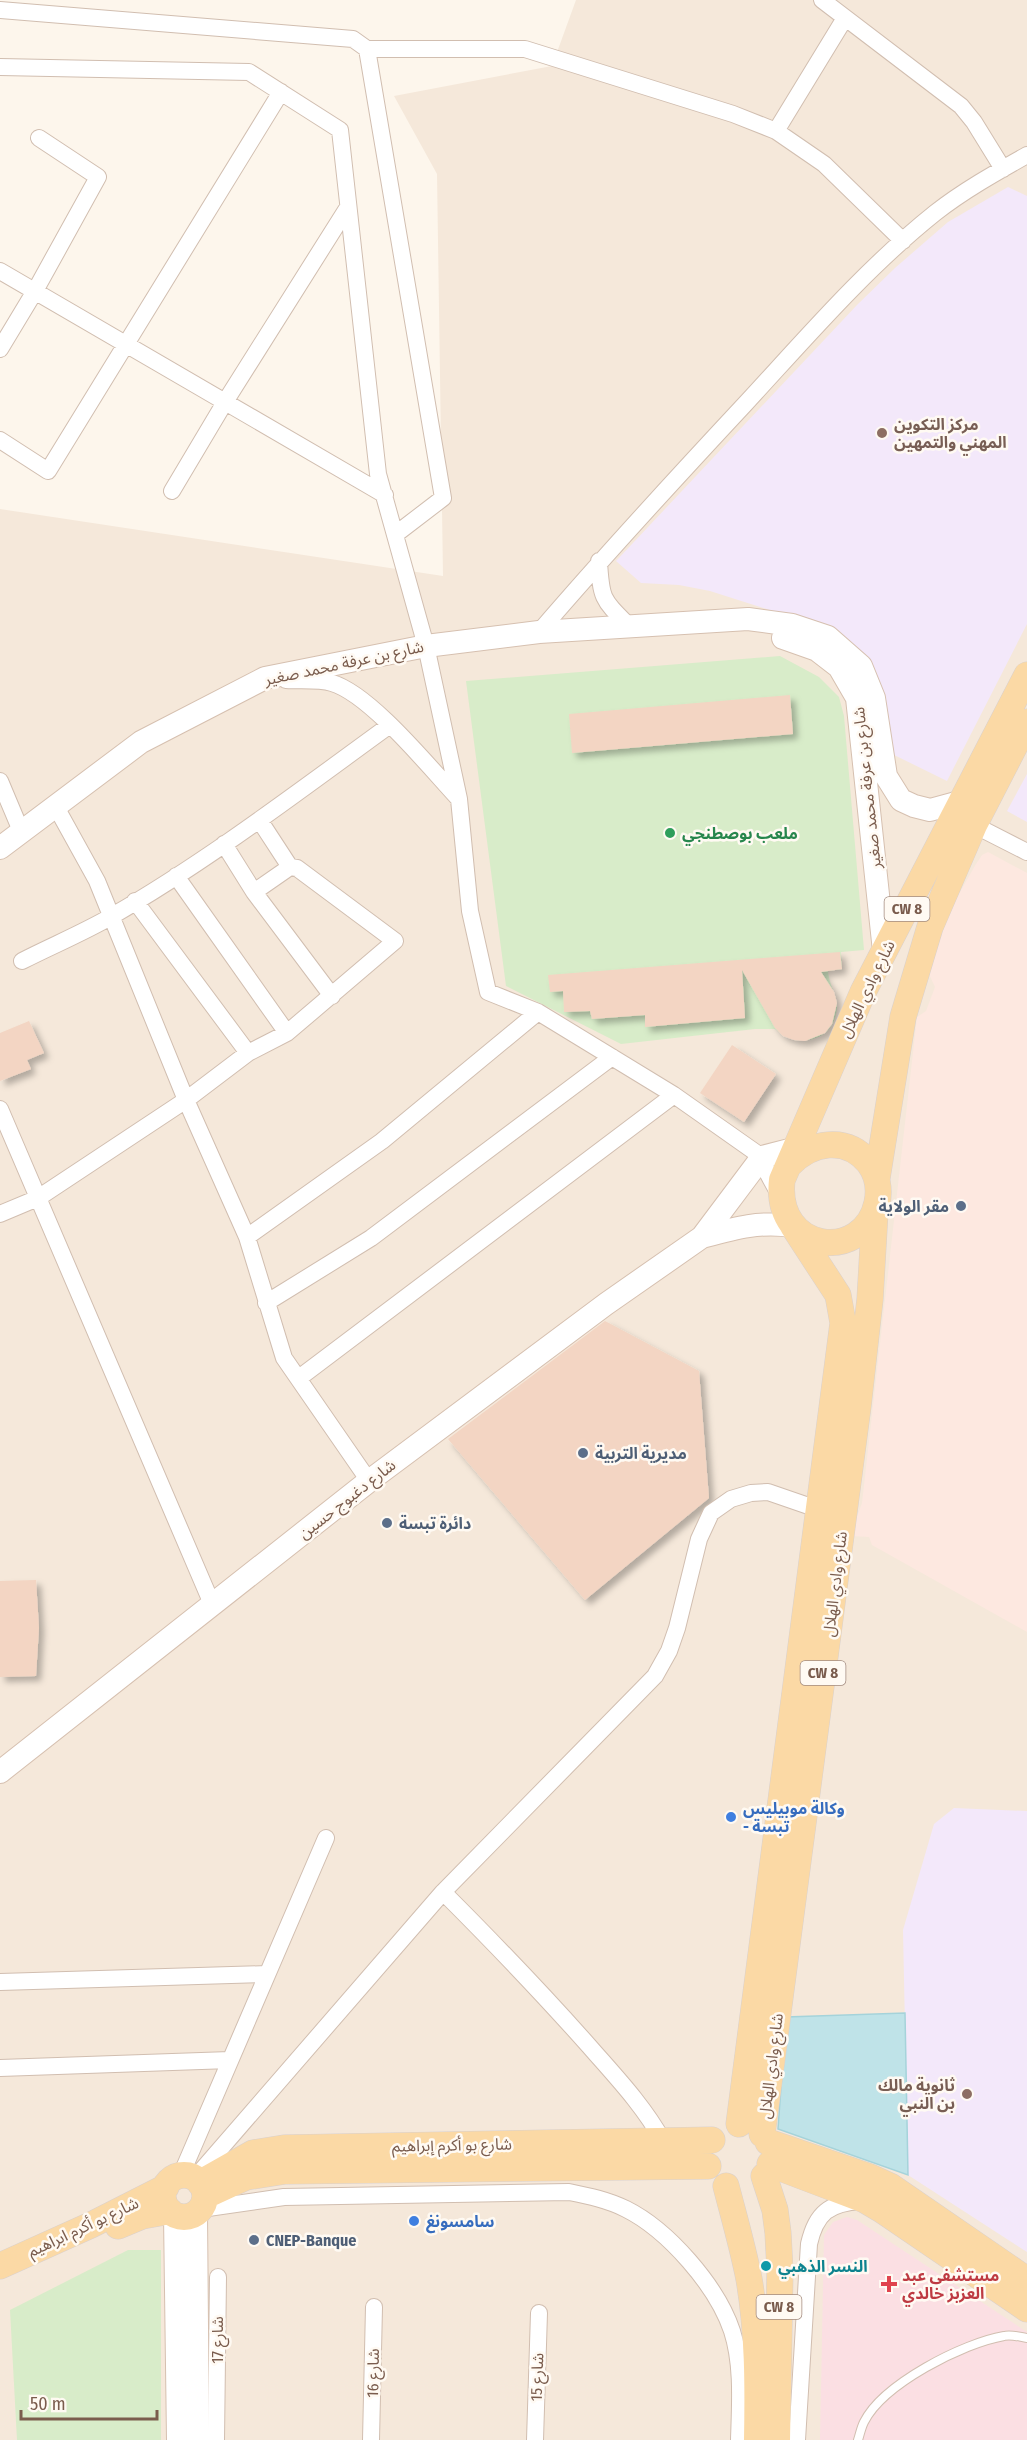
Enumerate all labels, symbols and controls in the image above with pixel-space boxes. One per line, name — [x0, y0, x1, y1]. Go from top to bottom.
place label: مركز التكوين المهني والتمهين — [894, 415, 1007, 455]
marker: مركز التكوين المهني والتمهين — [875, 426, 889, 440]
street label: شارع بن عرفة محمد صغير — [262, 637, 426, 692]
street label: شارع بن عرفة محمد صغير — [849, 706, 888, 871]
place label: ملعب بوصطنجي — [682, 824, 798, 846]
marker: ملعب بوصطنجي — [663, 826, 677, 840]
road number: CW 8 — [884, 897, 930, 921]
street label: شارع وادي الهلال — [835, 937, 902, 1042]
place label: مقر الولاية — [878, 1197, 949, 1216]
marker: مقر الولاية — [954, 1199, 968, 1213]
place label: مديرية التربية — [595, 1444, 687, 1463]
marker: مديرية التربية — [576, 1446, 590, 1460]
street label: شارع دغبوج حسين — [295, 1455, 401, 1545]
place label: دائرة تبسة — [399, 1514, 471, 1533]
marker: دائرة تبسة — [380, 1516, 394, 1530]
street label: شارع وادي الهلال — [819, 1530, 854, 1638]
road number: CW 8 — [800, 1661, 846, 1685]
place label: وكالة موبيليس - تبسة — [743, 1799, 845, 1836]
marker: وكالة موبيليس - تبسة — [724, 1810, 738, 1824]
street label: شارع وادي الهلال — [755, 2012, 790, 2120]
place label: ثانوية مالك بن النبي — [878, 2076, 955, 2116]
marker: ثانوية مالك بن النبي — [960, 2087, 974, 2101]
street label: شارع بو أكرم إبراهيم — [392, 2134, 512, 2159]
street label: شارع بو أكرم ابراهيم — [25, 2193, 143, 2264]
place label: سامسونغ — [426, 2212, 494, 2234]
marker: سامسونغ — [407, 2214, 421, 2228]
place label: CNEP-Banque — [266, 2231, 356, 2250]
marker: CNEP-Banque — [247, 2233, 261, 2247]
place label: النسر الذهبي — [778, 2257, 868, 2279]
marker: النسر الذهبي — [759, 2259, 773, 2273]
place label: مستشفى عبد العزبز خالدي — [902, 2266, 999, 2306]
marker: مستشفى عبد العزبز خالدي — [880, 2275, 898, 2293]
road number: CW 8 — [756, 2295, 802, 2319]
street label: شارع 17 — [208, 2316, 230, 2364]
street label: شارع 16 — [363, 2348, 386, 2398]
street label: شارع 15 — [527, 2352, 550, 2402]
scale bar — [21, 2383, 158, 2421]
text: 50 m — [30, 2393, 66, 2415]

